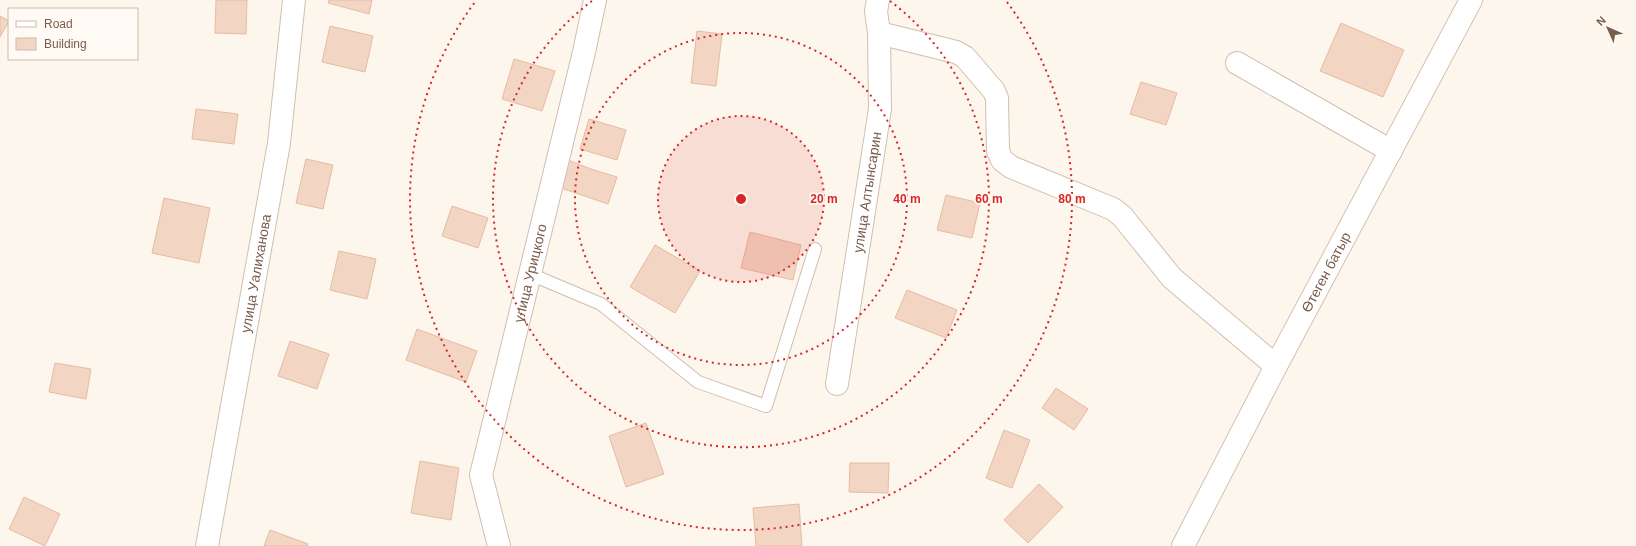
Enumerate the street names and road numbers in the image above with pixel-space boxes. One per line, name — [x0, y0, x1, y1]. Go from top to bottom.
street label: улица Алтынсарин — [850, 131, 884, 254]
street label: улица Уалиханова — [237, 212, 274, 334]
street label: улица Урицкого — [510, 222, 550, 324]
street label: Өтеген батыр — [1298, 229, 1354, 315]

